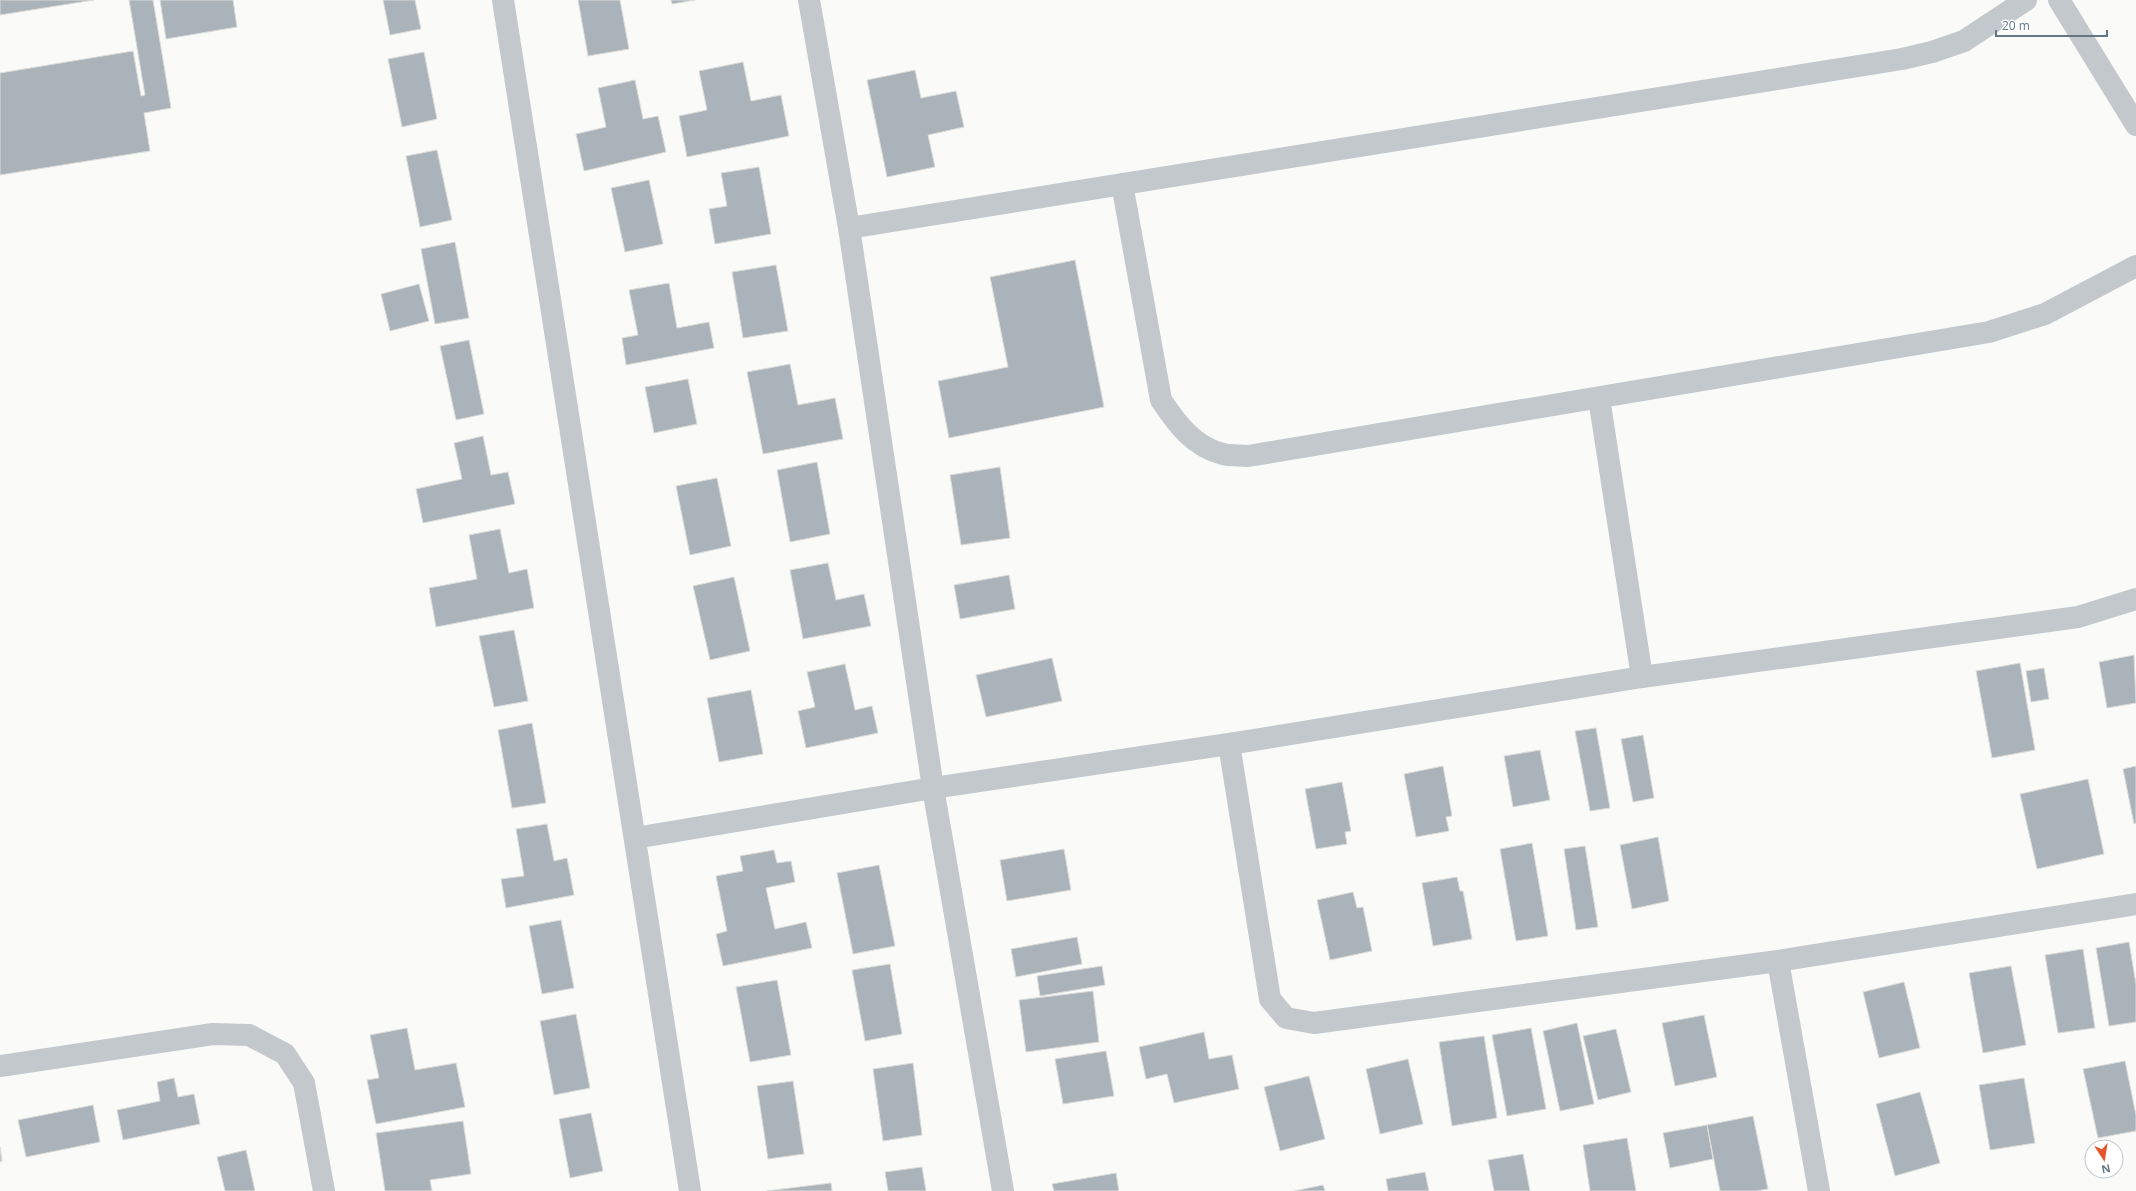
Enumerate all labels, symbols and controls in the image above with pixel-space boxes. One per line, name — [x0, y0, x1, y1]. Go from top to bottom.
scale bar — [1996, 12, 2107, 38]
text: 20 m — [2002, 17, 2030, 34]
north arrow — [2084, 1139, 2124, 1179]
text: N — [2100, 1161, 2112, 1178]

